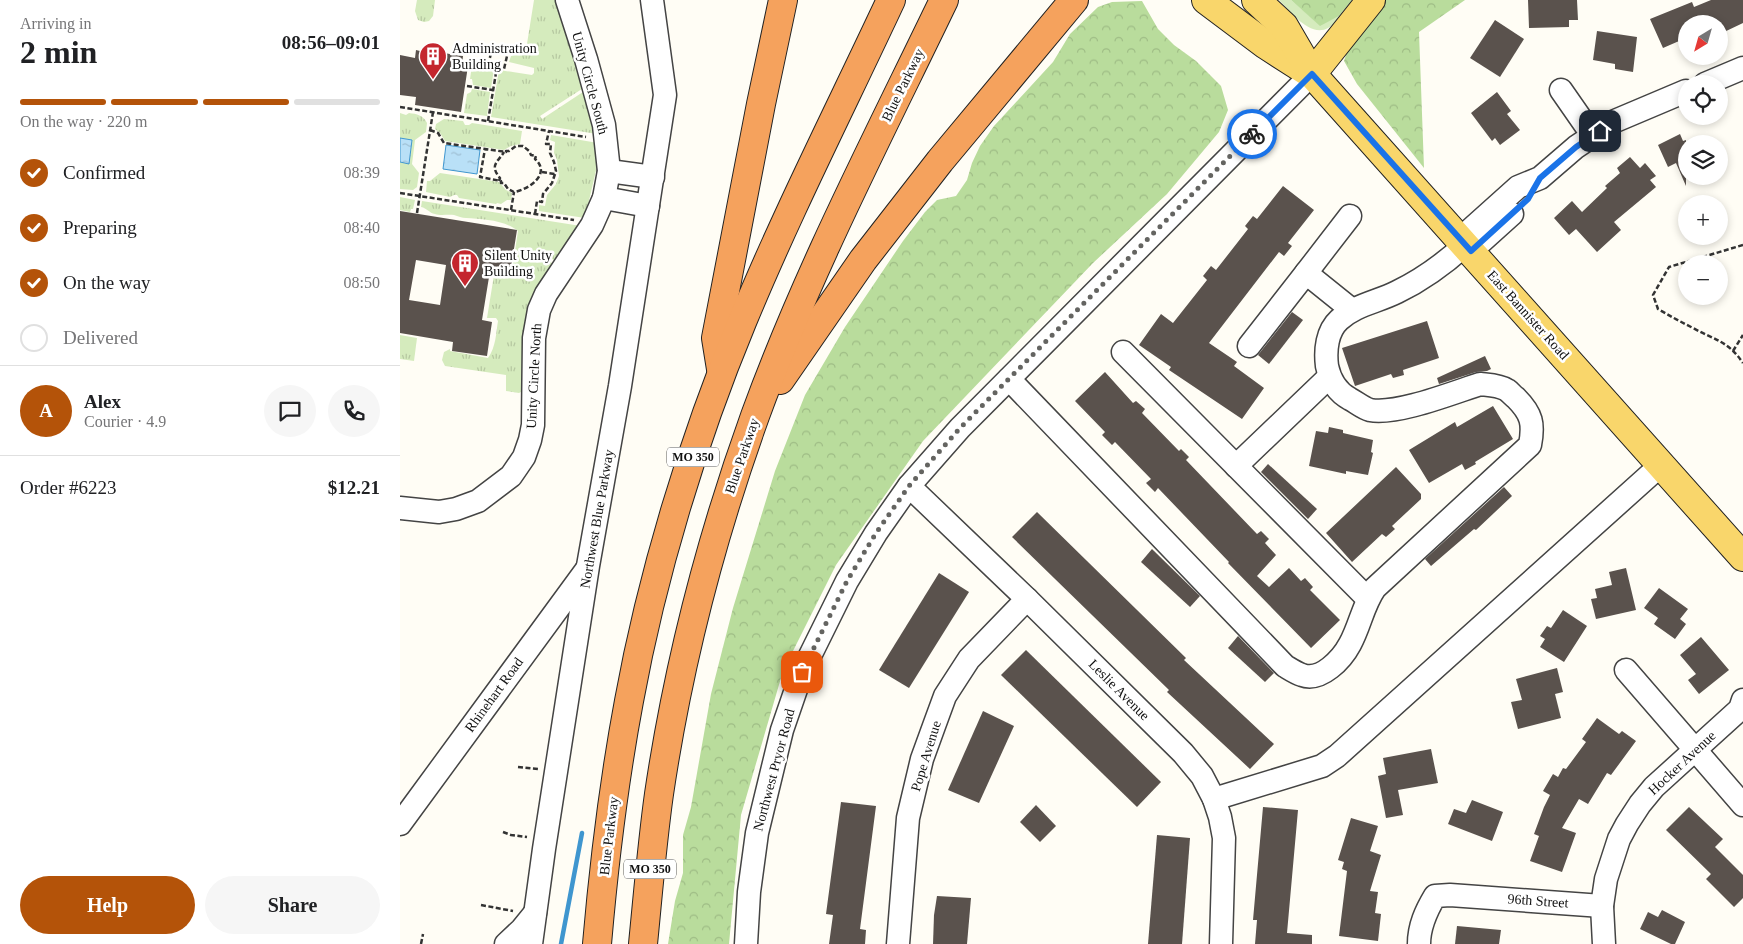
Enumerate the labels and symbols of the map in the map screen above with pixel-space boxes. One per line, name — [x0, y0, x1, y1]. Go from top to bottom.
north arrow — [1678, 15, 1728, 65]
street label: Unity Circle South — [569, 30, 611, 136]
building icon: Administration Building — [418, 41, 448, 80]
place label: Administration Building — [452, 41, 537, 72]
street label: Blue Parkway — [879, 46, 927, 124]
courier — [1227, 109, 1277, 159]
pin — [1579, 110, 1621, 152]
building icon: Silent Unity Building — [450, 248, 480, 287]
place label: Silent Unity Building — [484, 248, 552, 279]
street label: East Bannister Road — [1484, 268, 1572, 362]
street label: Unity Circle North — [524, 323, 544, 429]
street label: Blue Parkway — [722, 416, 762, 496]
street label: Northwest Blue Parkway — [577, 448, 617, 590]
road number: MO 350 — [667, 448, 719, 467]
pin — [781, 651, 823, 693]
street label: Rhinehart Road — [462, 655, 526, 735]
street label: Leslie Avenue — [1086, 657, 1152, 723]
street label: Northwest Pryor Road — [750, 707, 798, 833]
street label: Pope Avenue — [908, 719, 944, 793]
street label: Hocker Avenue — [1645, 728, 1719, 798]
street label: Blue Parkway — [597, 796, 621, 876]
road number: MO 350 — [624, 860, 676, 879]
street label: 96th Street — [1507, 891, 1569, 911]

